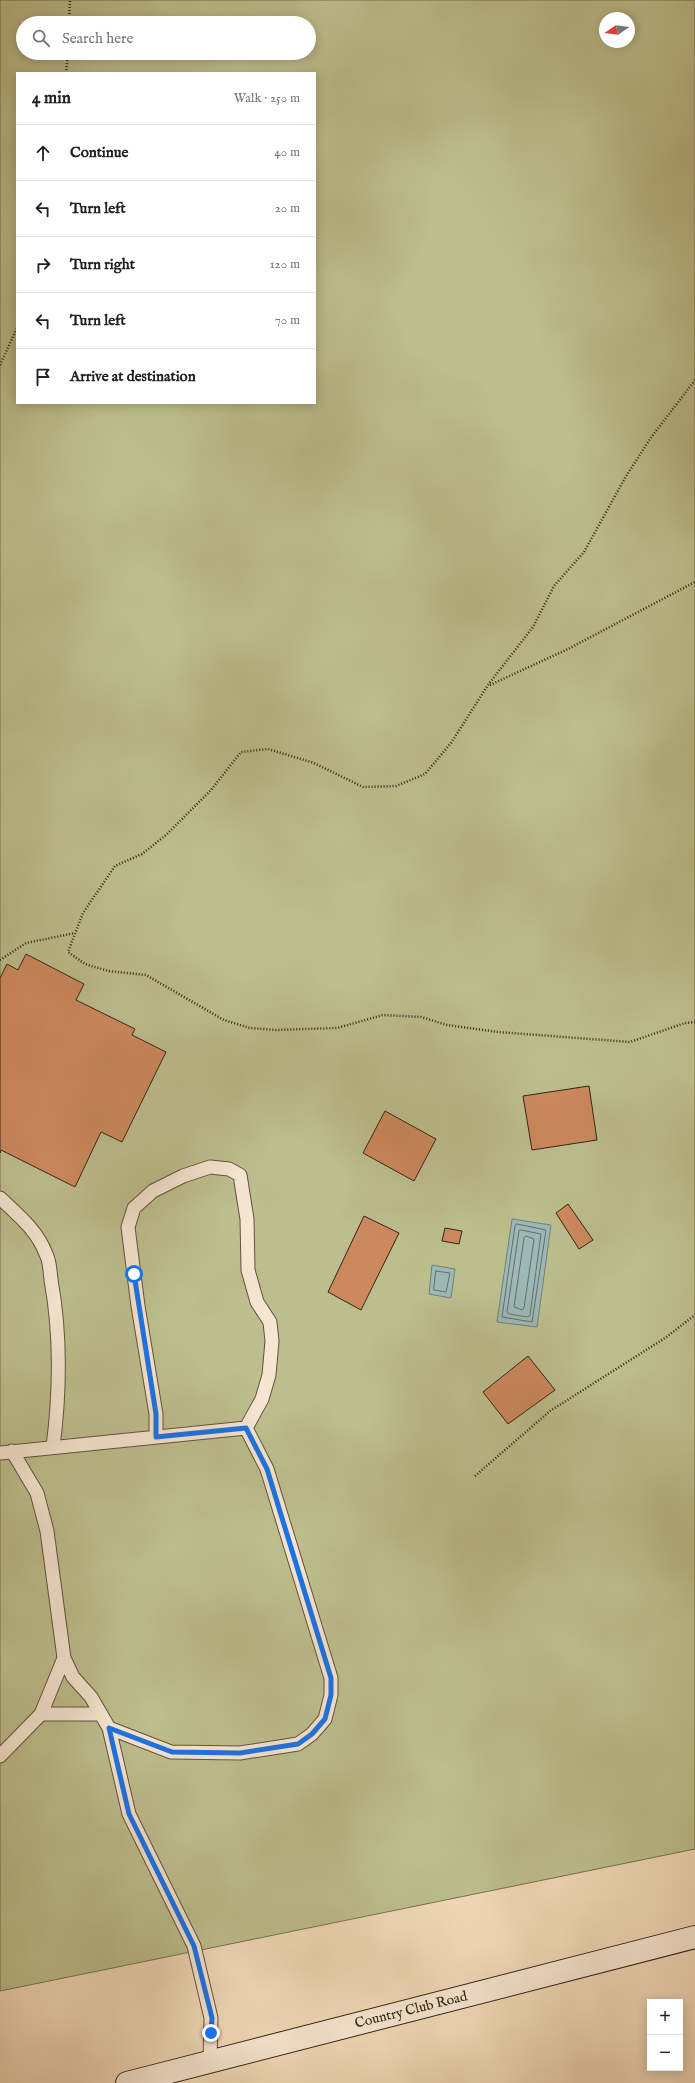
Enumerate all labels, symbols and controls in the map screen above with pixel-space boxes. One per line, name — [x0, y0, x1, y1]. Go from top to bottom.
north arrow — [599, 12, 635, 48]
search box — [16, 16, 316, 60]
icon: search — [30, 27, 52, 49]
text: Search here — [62, 29, 133, 48]
text: 4 min — [32, 88, 71, 109]
text: Walk · 250 m — [234, 90, 300, 107]
icon: ahead — [32, 142, 54, 164]
text: Continue — [70, 143, 128, 162]
text: 40 m — [274, 144, 300, 161]
icon: left — [32, 198, 54, 220]
text: Turn left — [70, 199, 126, 218]
text: 20 m — [275, 200, 300, 217]
icon: right — [32, 254, 54, 276]
text: Turn right — [70, 255, 135, 274]
text: 120 m — [270, 256, 300, 273]
icon: left — [32, 310, 54, 332]
text: Turn left — [70, 311, 126, 330]
text: 70 m — [275, 312, 300, 329]
icon: arrive — [32, 366, 54, 388]
text: Arrive at destination — [70, 367, 196, 386]
route start — [125, 1265, 143, 1283]
street label: Country Club Road — [353, 1987, 470, 2033]
map controls — [647, 1999, 683, 2071]
button: + — [647, 1999, 683, 2035]
route end — [202, 2024, 220, 2042]
button: − — [647, 2035, 683, 2071]

